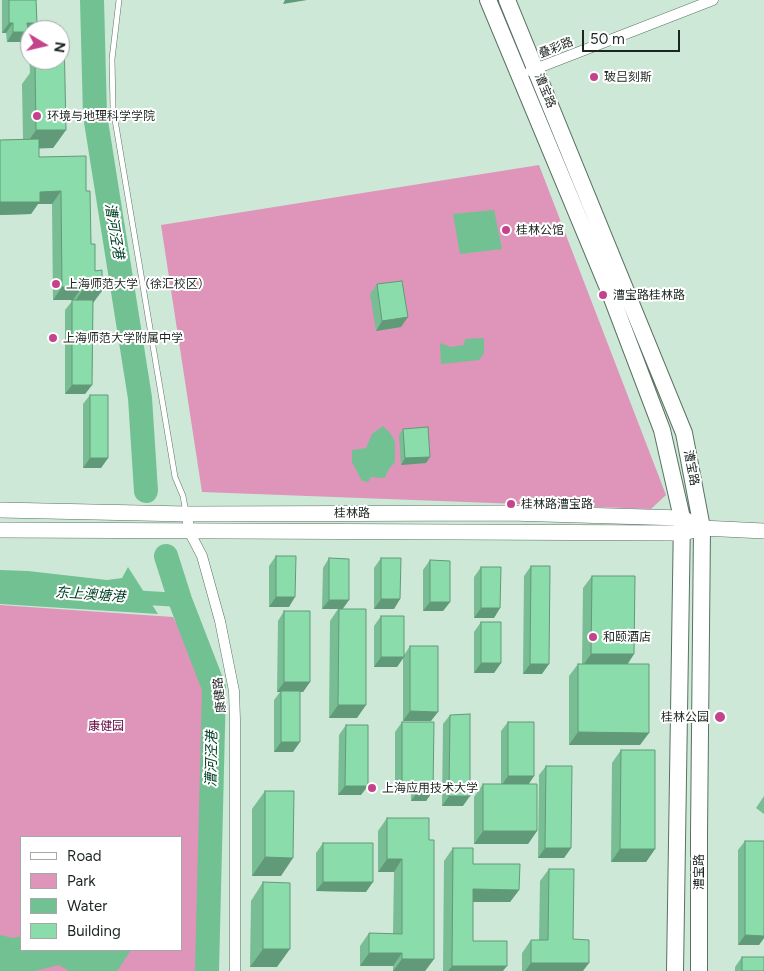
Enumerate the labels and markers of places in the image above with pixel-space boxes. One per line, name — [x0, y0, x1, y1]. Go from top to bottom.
place label: 玻吕刻斯 — [604, 70, 652, 84]
marker: 玻吕刻斯 — [588, 71, 600, 83]
place label: 环境与地理科学学院 — [47, 109, 155, 123]
marker: 环境与地理科学学院 — [31, 110, 43, 122]
place label: 桂林公馆 — [516, 223, 564, 237]
marker: 桂林公馆 — [500, 224, 512, 236]
place label: 上海师范大学（徐汇校区） — [66, 277, 210, 291]
marker: 上海师范大学（徐汇校区） — [50, 278, 62, 290]
place label: 漕宝路桂林路 — [613, 288, 685, 302]
marker: 漕宝路桂林路 — [597, 289, 609, 301]
place label: 上海师范大学附属中学 — [63, 331, 183, 345]
marker: 上海师范大学附属中学 — [47, 332, 59, 344]
place label: 桂林路漕宝路 — [521, 497, 593, 511]
marker: 桂林路漕宝路 — [505, 498, 517, 510]
place label: 和颐酒店 — [603, 630, 651, 644]
marker: 和颐酒店 — [587, 631, 599, 643]
place label: 桂林公园 — [661, 710, 709, 724]
marker: 桂林公园 — [713, 710, 727, 724]
place label: 上海应用技术大学 — [382, 781, 478, 795]
marker: 上海应用技术大学 — [366, 782, 378, 794]

